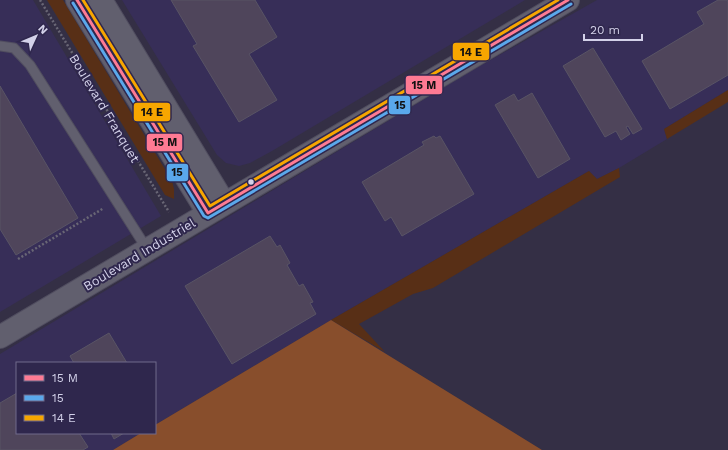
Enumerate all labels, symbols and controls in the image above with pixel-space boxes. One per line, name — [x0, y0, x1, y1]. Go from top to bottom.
north arrow — [16, 16, 56, 56]
scale bar — [584, 16, 642, 42]
text: N — [35, 22, 50, 37]
text: 20 m — [590, 23, 620, 37]
line badge: 14 E — [452, 42, 490, 61]
text: 14 E — [460, 46, 482, 59]
street label: Boulevard Franquet — [66, 51, 143, 166]
line badge: 15 M — [405, 75, 443, 95]
text: 15 M — [412, 79, 436, 92]
line badge: 15 — [388, 95, 411, 115]
text: 15 — [394, 99, 406, 112]
line badge: 14 E — [133, 102, 171, 122]
text: 14 E — [141, 106, 163, 119]
line badge: 15 M — [146, 133, 183, 152]
text: 15 M — [153, 136, 177, 149]
line badge: 15 — [166, 163, 189, 182]
text: 15 — [171, 166, 183, 179]
unlabelled marker — [246, 177, 256, 187]
street label: Boulevard Industriel — [81, 215, 198, 294]
legend — [16, 362, 156, 434]
text: 15 M — [52, 371, 78, 385]
text: 15 — [52, 391, 64, 405]
text: 14 E — [52, 411, 76, 425]

